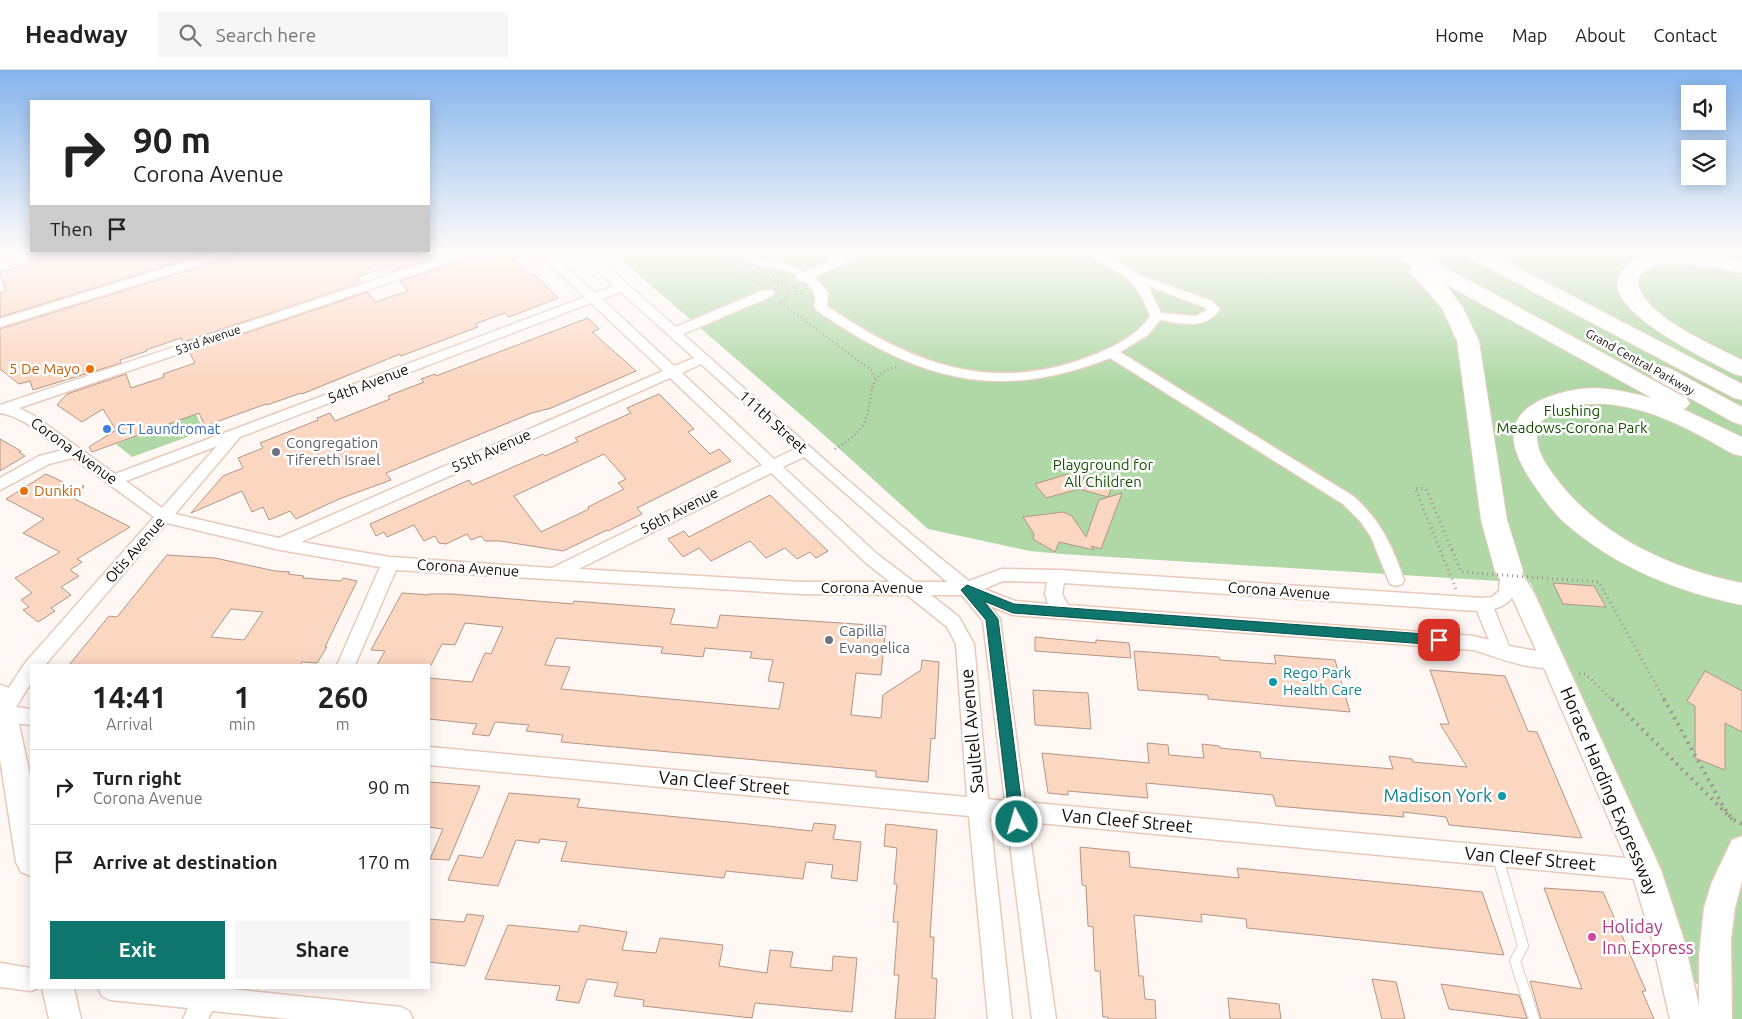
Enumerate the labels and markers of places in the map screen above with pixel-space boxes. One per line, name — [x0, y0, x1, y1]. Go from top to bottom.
place label: 5 De Mayo — [9, 360, 80, 377]
marker: 5 De Mayo — [84, 363, 96, 375]
place label: CT Laundromat — [117, 420, 221, 437]
marker: CT Laundromat — [101, 423, 113, 435]
place label: Congregation Tifereth Israel — [286, 434, 380, 468]
marker: Congregation Tifereth Israel — [270, 446, 282, 458]
place label: Dunkin' — [34, 482, 85, 499]
marker: Dunkin' — [18, 485, 30, 497]
pin — [1418, 619, 1460, 661]
place label: Capilla Evangelica — [839, 622, 910, 656]
marker: Capilla Evangelica — [823, 634, 835, 646]
place label: Rego Park Health Care — [1283, 664, 1362, 698]
marker: Rego Park Health Care — [1267, 676, 1279, 688]
place label: Madison York — [1383, 785, 1492, 805]
marker: Madison York — [1496, 790, 1508, 802]
place label: Holiday Inn Express — [1602, 916, 1694, 957]
marker: Holiday Inn Express — [1586, 931, 1598, 943]

